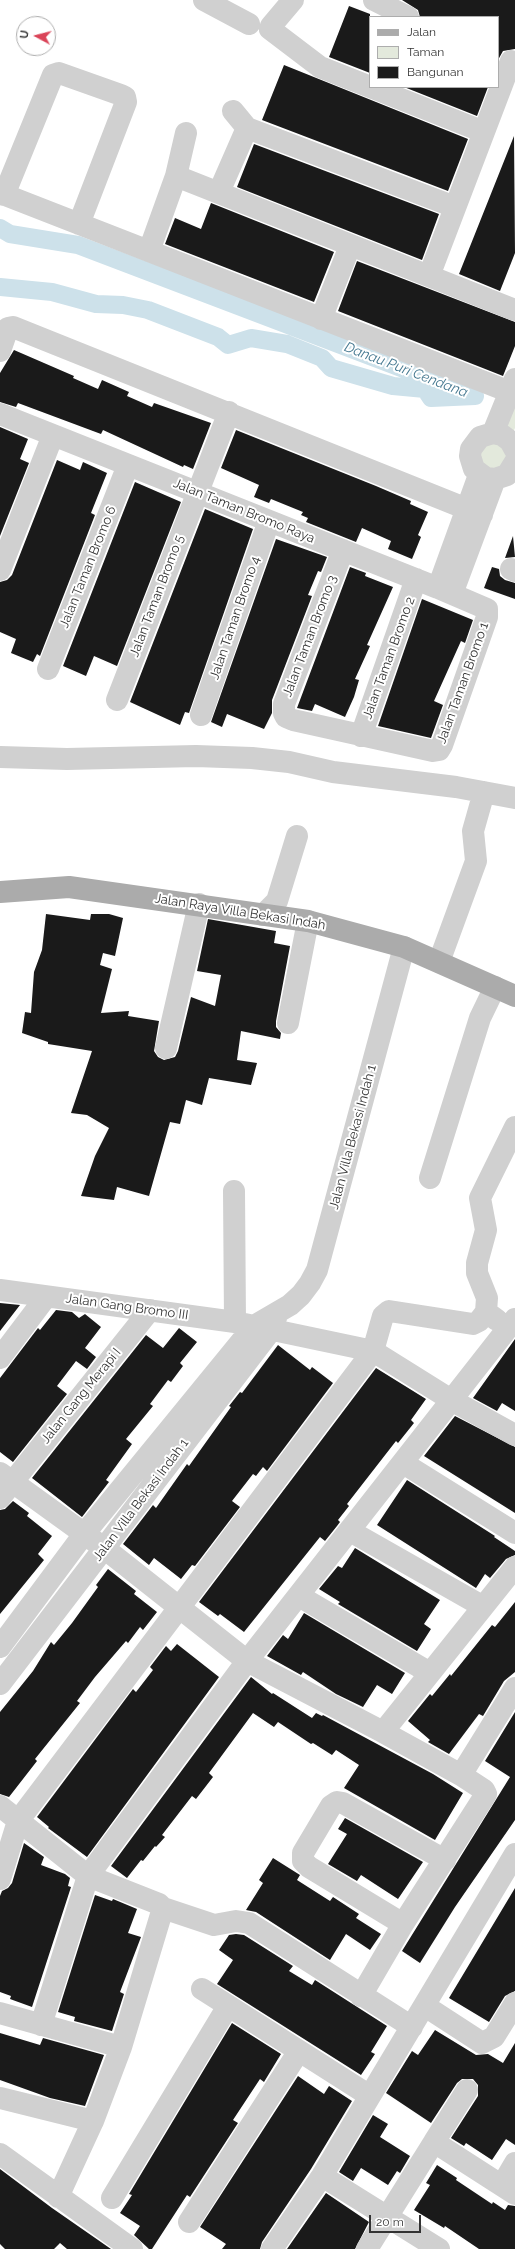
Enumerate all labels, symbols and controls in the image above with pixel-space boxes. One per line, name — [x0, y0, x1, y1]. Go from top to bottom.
north arrow — [16, 16, 56, 56]
legend — [369, 16, 499, 88]
text: Jalan — [407, 25, 436, 39]
text: U — [18, 30, 32, 39]
text: Taman — [407, 45, 444, 59]
text: Bangunan — [407, 65, 464, 79]
water label: Danau Puri Cendana — [342, 339, 470, 401]
street label: Jalan Taman Bromo Raya — [171, 475, 317, 547]
street label: Jalan Taman Bromo 6 — [56, 504, 120, 630]
street label: Jalan Taman Bromo 5 — [127, 533, 187, 659]
street label: Jalan Taman Bromo 4 — [207, 554, 263, 682]
street label: Jalan Taman Bromo 3 — [280, 573, 340, 699]
street label: Jalan Taman Bromo 2 — [360, 595, 418, 721]
street label: Jalan Taman Bromo 1 — [434, 620, 492, 746]
street label: Jalan Raya Villa Bekasi Indah — [154, 891, 326, 933]
street label: Jalan Villa Bekasi Indah 1 — [326, 1063, 380, 1211]
street label: Jalan Gang Bromo III — [65, 1291, 189, 1323]
street label: Jalan Gang Merapi I — [38, 1345, 124, 1447]
street label: Jalan Villa Bekasi Indah 1 — [90, 1436, 192, 1564]
scale bar — [371, 2207, 423, 2233]
text: 20 m — [376, 2215, 404, 2229]

